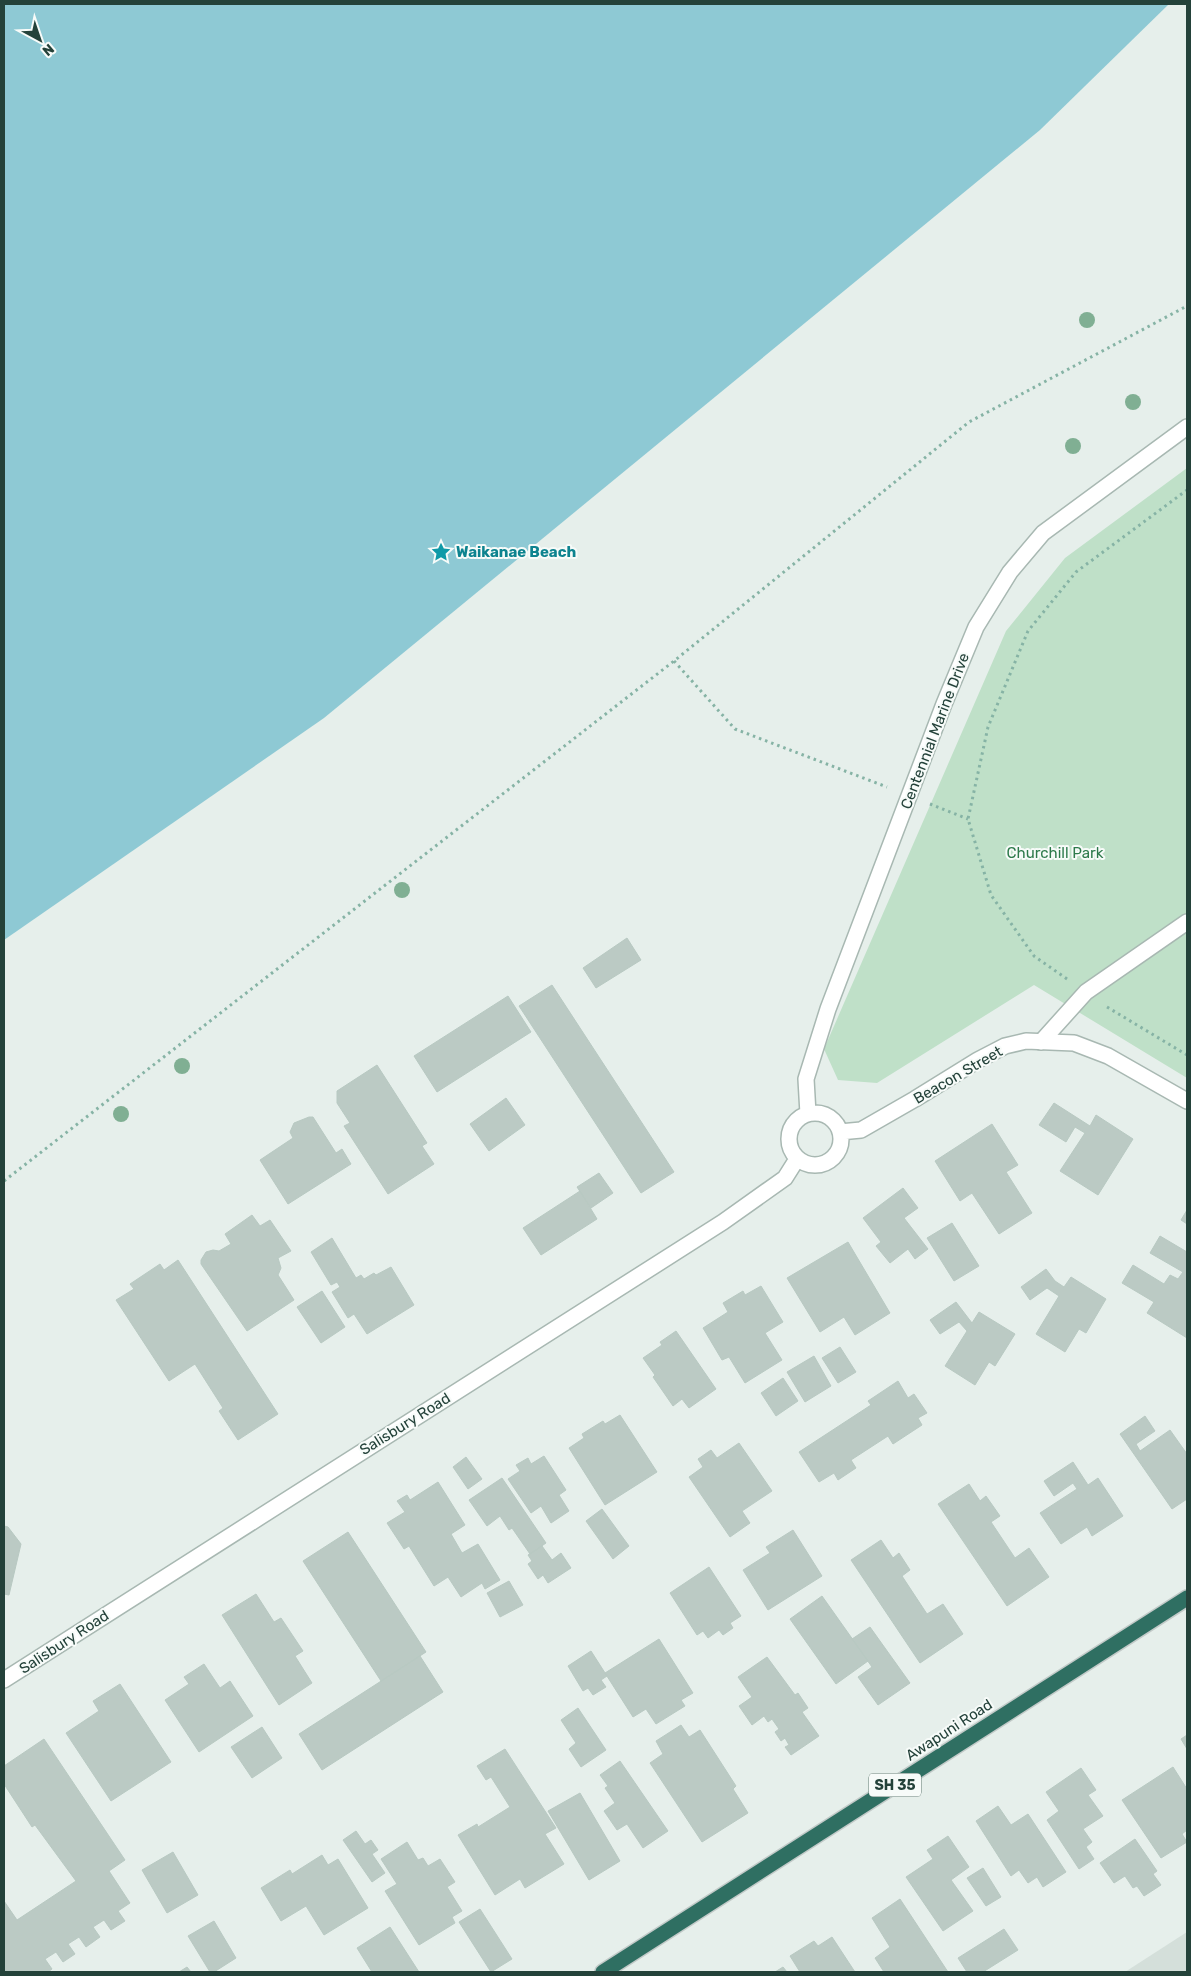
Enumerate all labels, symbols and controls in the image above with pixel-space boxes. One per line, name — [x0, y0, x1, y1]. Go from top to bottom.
north arrow — [15, 15, 65, 65]
text: N — [39, 40, 57, 59]
place icon: Waikanae Beach — [430, 541, 452, 563]
place label: Waikanae Beach — [456, 543, 576, 561]
street label: Centennial Marine Drive — [897, 650, 973, 812]
park label: Churchill Park — [1007, 844, 1104, 862]
street label: Beacon Street — [910, 1042, 1006, 1108]
street label: Salisbury Road — [356, 1389, 454, 1459]
street label: Salisbury Road — [16, 1606, 112, 1678]
street label: Awapuni Road — [902, 1695, 996, 1765]
road number: SH 35 — [869, 1774, 921, 1796]

